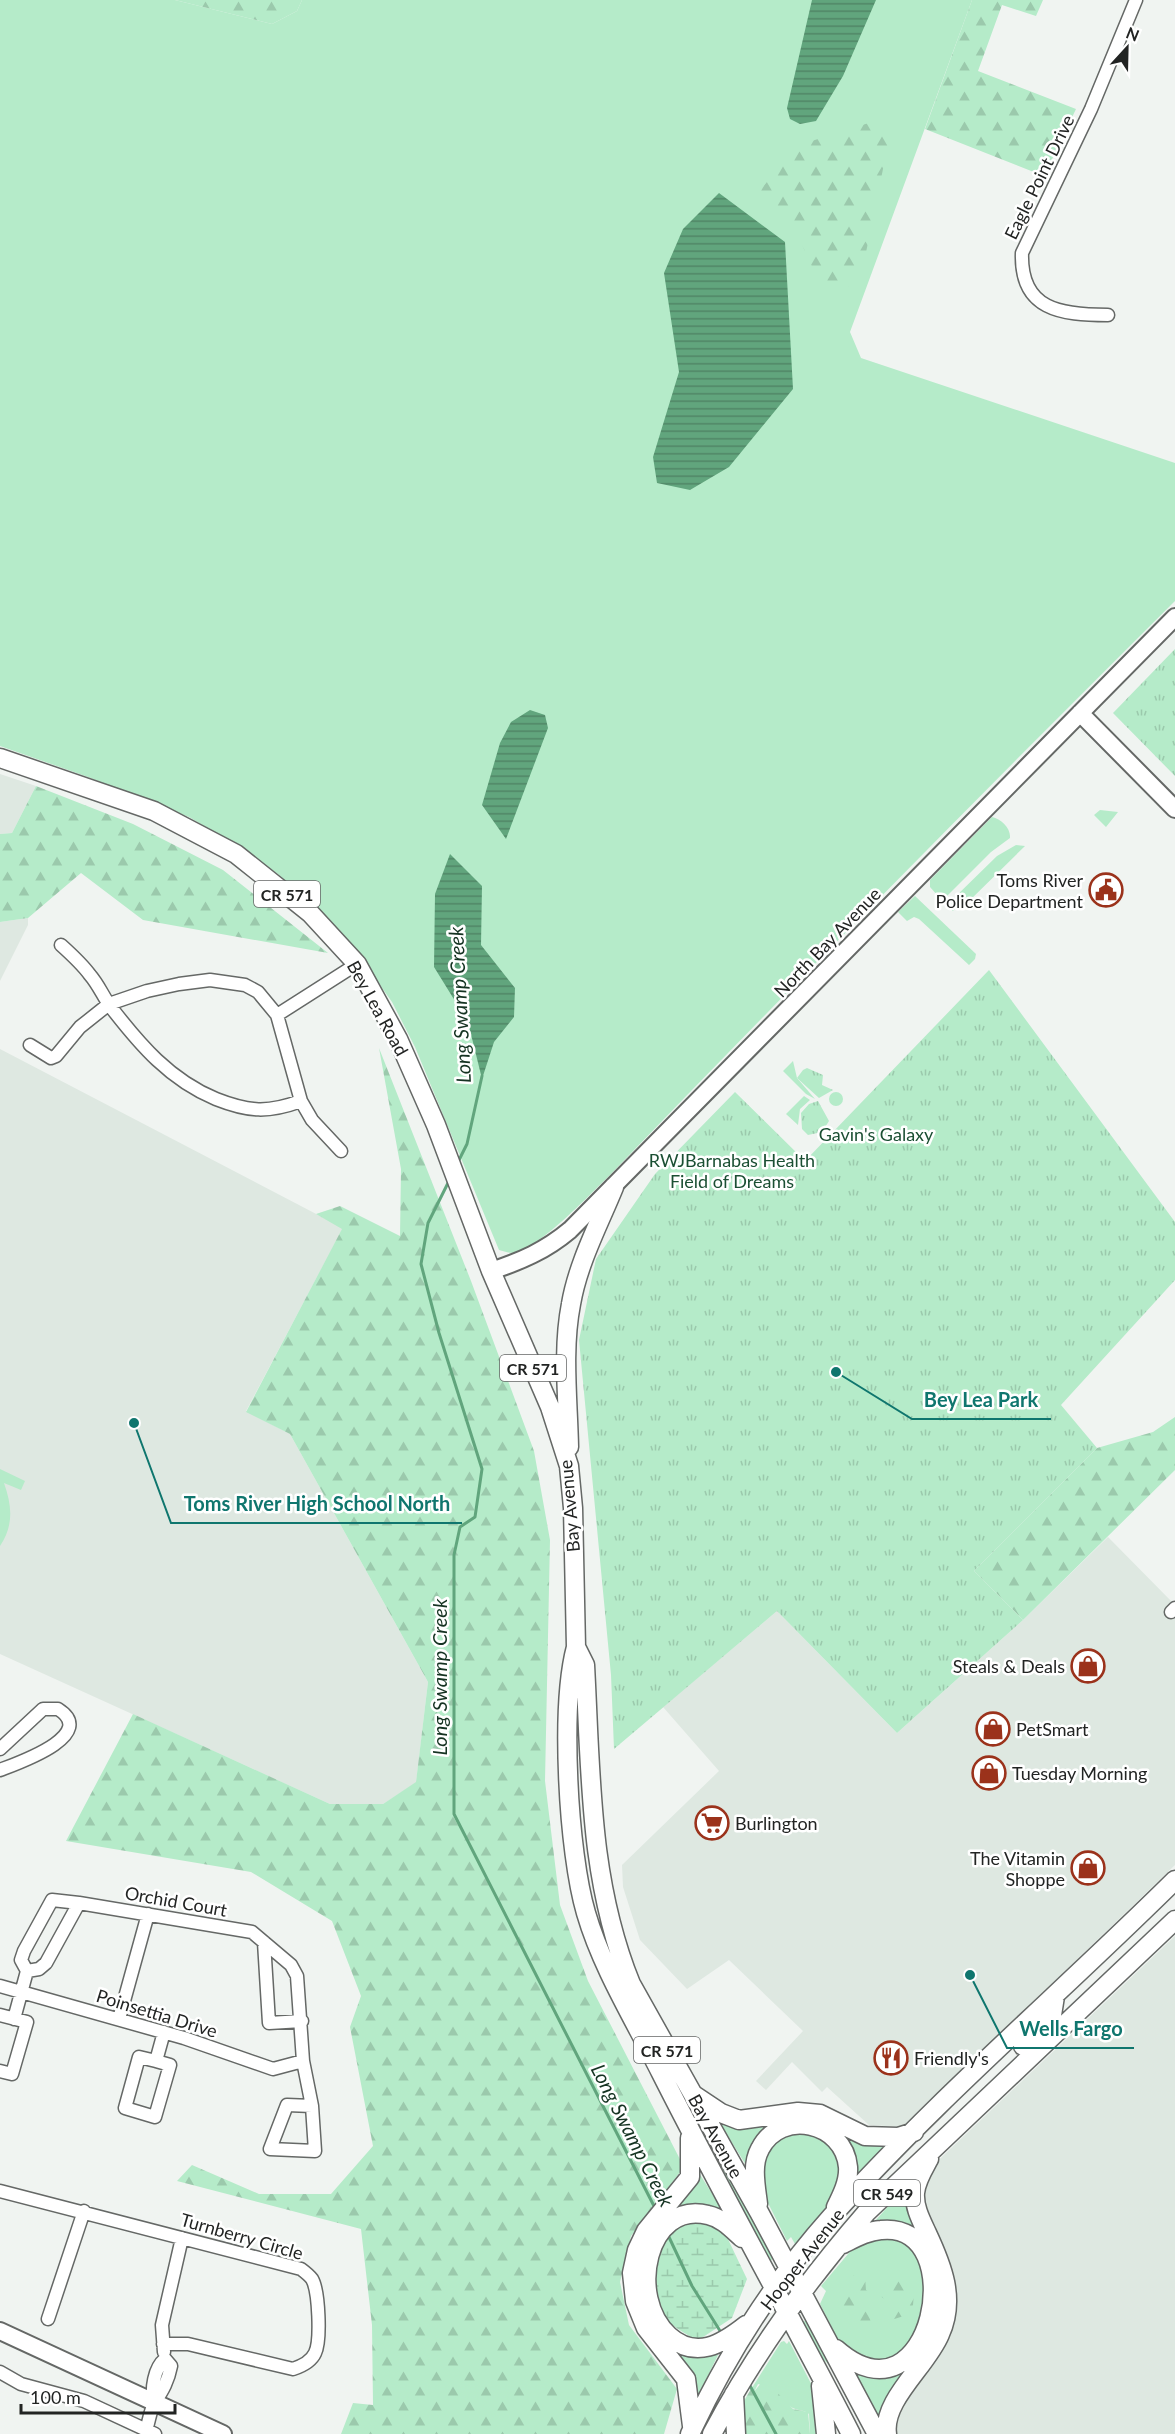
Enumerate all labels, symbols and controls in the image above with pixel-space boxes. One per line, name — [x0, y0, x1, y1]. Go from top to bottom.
north arrow — [1097, 18, 1157, 78]
text: N — [1124, 23, 1142, 45]
street label: Eagle Point Drive — [999, 111, 1079, 243]
place label: Toms River Police Department — [936, 869, 1084, 912]
public building icon: Toms River Police Department — [1088, 872, 1124, 908]
road number: CR 571 — [254, 881, 320, 907]
street label: North Bay Avenue — [769, 883, 885, 1001]
water label: Long Swamp Creek — [443, 926, 475, 1084]
street label: Bey Lea Road — [343, 956, 413, 1060]
park label: Gavin's Galaxy — [819, 1123, 934, 1145]
park label: RWJBarnabas Health Field of Dreams — [649, 1149, 815, 1192]
road number: CR 571 — [500, 1355, 566, 1381]
callout: Bey Lea Park — [912, 1381, 1051, 1419]
text: Bey Lea Park — [924, 1387, 1038, 1411]
street label: Bay Avenue — [554, 1459, 584, 1553]
callout: Toms River High School North — [171, 1485, 462, 1523]
text: Toms River High School North — [184, 1491, 450, 1515]
water label: Long Swamp Creek — [427, 1598, 451, 1755]
shop icon: Steals & Deals — [1070, 1648, 1106, 1684]
place label: Steals & Deals — [953, 1655, 1065, 1677]
shop icon: PetSmart — [975, 1711, 1011, 1747]
place label: PetSmart — [1016, 1718, 1089, 1740]
shop icon: Tuesday Morning — [971, 1755, 1007, 1791]
place label: Tuesday Morning — [1012, 1762, 1147, 1784]
supermarket icon: Burlington — [694, 1805, 730, 1841]
place label: Burlington — [735, 1812, 818, 1834]
place label: The Vitamin Shoppe — [970, 1847, 1065, 1890]
shop icon: The Vitamin Shoppe — [1070, 1850, 1106, 1886]
street label: Orchid Court — [123, 1881, 229, 1921]
street label: Poinsettia Drive — [94, 1984, 220, 2042]
callout: Wells Fargo — [1007, 2010, 1134, 2048]
text: Wells Fargo — [1019, 2016, 1123, 2040]
road number: CR 571 — [634, 2037, 700, 2063]
restaurant icon: Friendly's — [873, 2040, 909, 2076]
place label: Friendly's — [914, 2047, 989, 2069]
water label: Long Swamp Creek — [587, 2060, 680, 2211]
street label: Bay Avenue — [684, 2090, 748, 2182]
road number: CR 549 — [854, 2180, 920, 2206]
street label: Hooper Avenue — [755, 2204, 849, 2314]
street label: Turnberry Circle — [178, 2208, 306, 2264]
scale bar — [21, 2377, 176, 2415]
text: 100 m — [30, 2386, 81, 2408]

